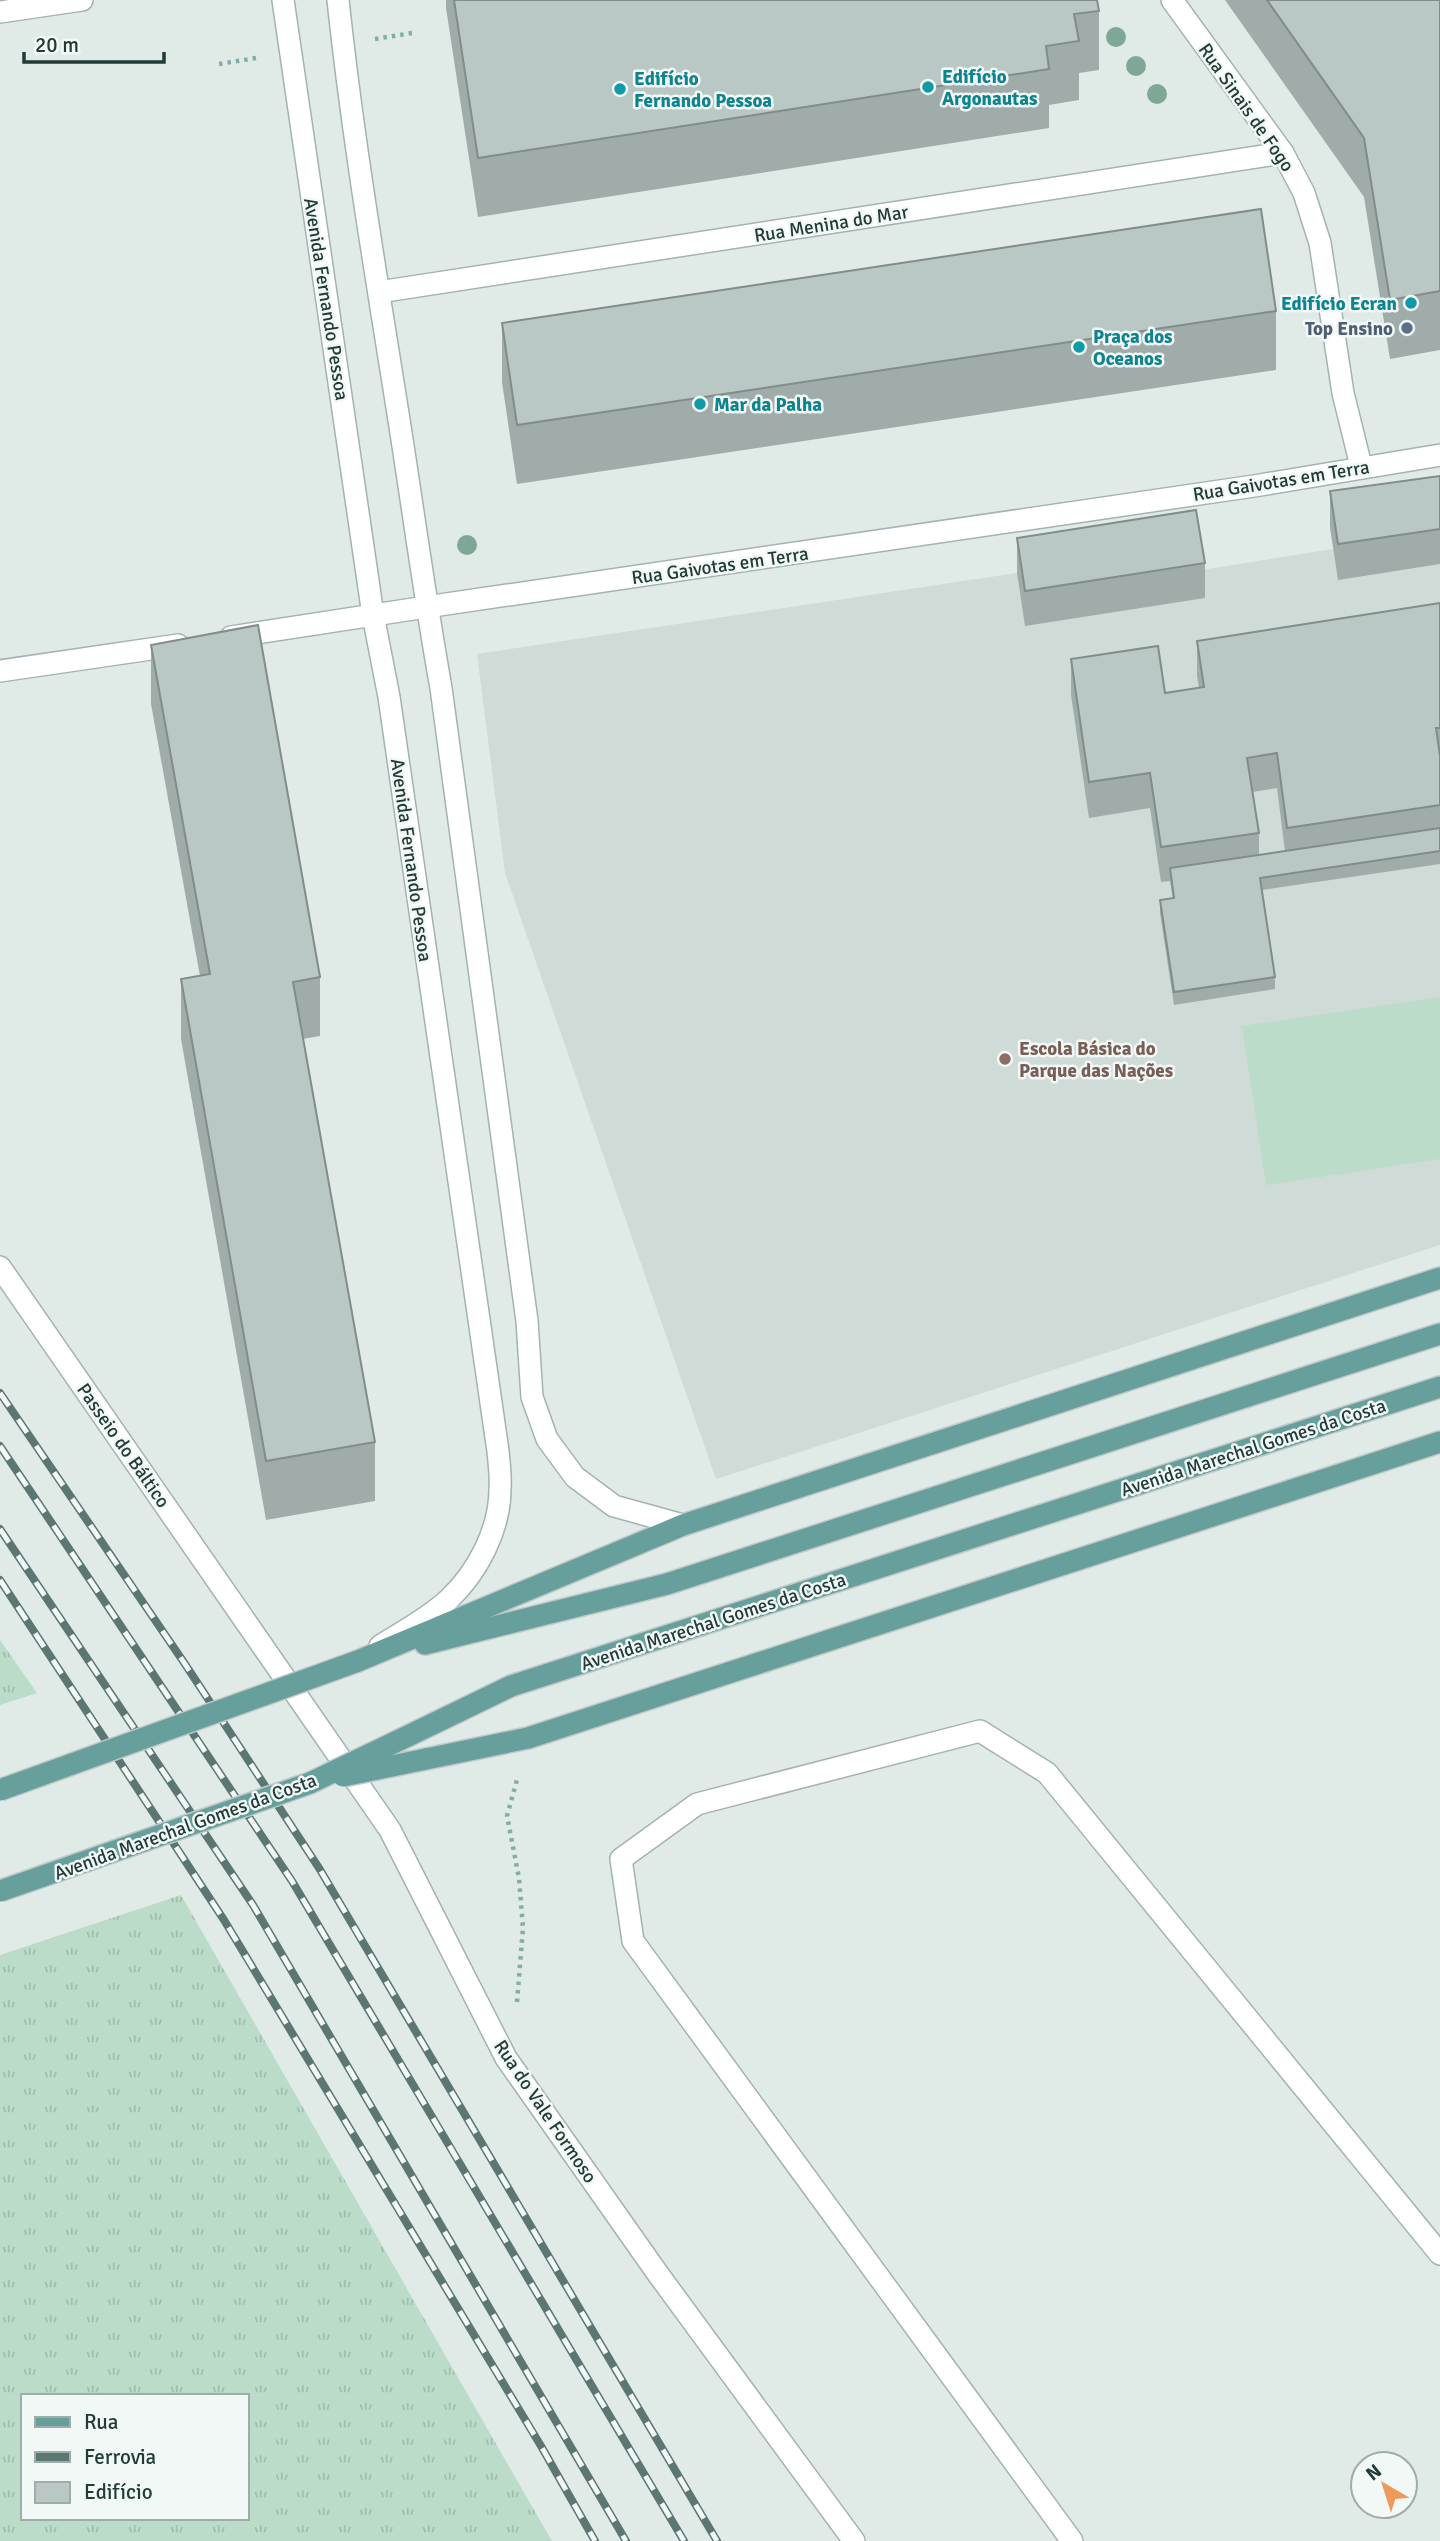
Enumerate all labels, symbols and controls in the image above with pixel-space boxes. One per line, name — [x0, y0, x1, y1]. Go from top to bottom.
scale bar — [24, 21, 164, 65]
text: 20 m — [35, 32, 79, 58]
street label: Rua Sinais de Fogo — [1193, 39, 1300, 177]
place label: Edifício Argonautas — [942, 65, 1037, 111]
place label: Edifício Fernando Pessoa — [634, 67, 772, 113]
marker: Edifício Argonautas — [920, 79, 936, 95]
marker: Edifício Fernando Pessoa — [612, 81, 628, 97]
street label: Avenida Fernando Pessoa — [298, 196, 354, 402]
street label: Rua Menina do Mar — [752, 200, 910, 248]
place label: Edifício Ecran — [1281, 292, 1397, 316]
marker: Edifício Ecran — [1403, 295, 1419, 311]
place label: Top Ensino — [1305, 317, 1393, 341]
marker: Top Ensino — [1399, 320, 1415, 336]
place label: Praça dos Oceanos — [1093, 325, 1172, 371]
marker: Praça dos Oceanos — [1071, 339, 1087, 355]
place label: Mar da Palha — [714, 393, 822, 417]
marker: Mar da Palha — [692, 396, 708, 412]
street label: Rua Gaivotas em Terra — [1191, 455, 1371, 507]
street label: Rua Gaivotas em Terra — [630, 542, 810, 590]
street label: Avenida Fernando Pessoa — [385, 757, 437, 963]
place label: Escola Básica do Parque das Nações — [1019, 1037, 1173, 1083]
marker: Escola Básica do Parque das Nações — [997, 1051, 1013, 1067]
street label: Passeio do Báltico — [71, 1379, 175, 1513]
street label: Avenida Marechal Gomes da Costa — [1118, 1394, 1389, 1502]
street label: Avenida Marechal Gomes da Costa — [578, 1568, 849, 1676]
street label: Avenida Marechal Gomes da Costa — [51, 1768, 320, 1886]
street label: Rua do Vale Formoso — [488, 2035, 602, 2188]
legend — [21, 2394, 248, 2520]
text: Rua — [84, 2409, 118, 2435]
text: Ferrovia — [84, 2444, 156, 2470]
north arrow — [1349, 2450, 1419, 2520]
text: N — [1361, 2459, 1387, 2486]
text: Edifício — [84, 2479, 153, 2505]

